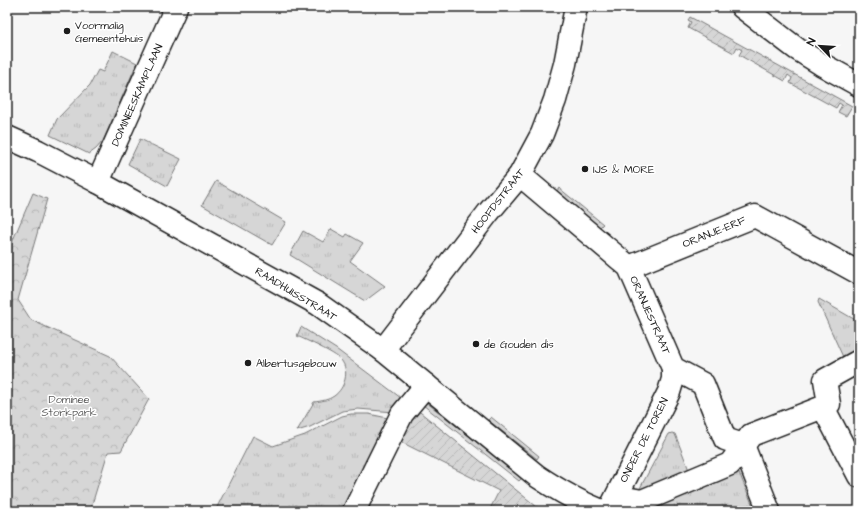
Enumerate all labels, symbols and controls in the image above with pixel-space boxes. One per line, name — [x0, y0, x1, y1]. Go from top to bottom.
place label: Voormalig Gemeentehuis — [75, 18, 144, 46]
marker: Voormalig Gemeentehuis — [62, 26, 72, 36]
north arrow — [800, 26, 840, 66]
text: N — [803, 36, 820, 48]
street label: DOMINEESKAMPLAAN — [108, 41, 166, 149]
place label: IJS & MORE — [593, 162, 655, 177]
marker: IJS & MORE — [580, 164, 590, 174]
street label: HOOFDSTRAAT — [468, 165, 528, 237]
street label: ORANJE-ERF — [680, 212, 748, 251]
street label: RAADHUISSTRAAT — [252, 264, 340, 325]
street label: ORANJESTRAAT — [626, 273, 674, 357]
place label: de Gouden dis — [484, 337, 554, 352]
marker: de Gouden dis — [471, 339, 481, 349]
place label: Albertusgebouw — [256, 356, 337, 372]
marker: Albertusgebouw — [243, 358, 253, 368]
park label: Dominee Storkpark — [41, 392, 97, 420]
street label: ONDER DE TOREN — [616, 395, 672, 485]

